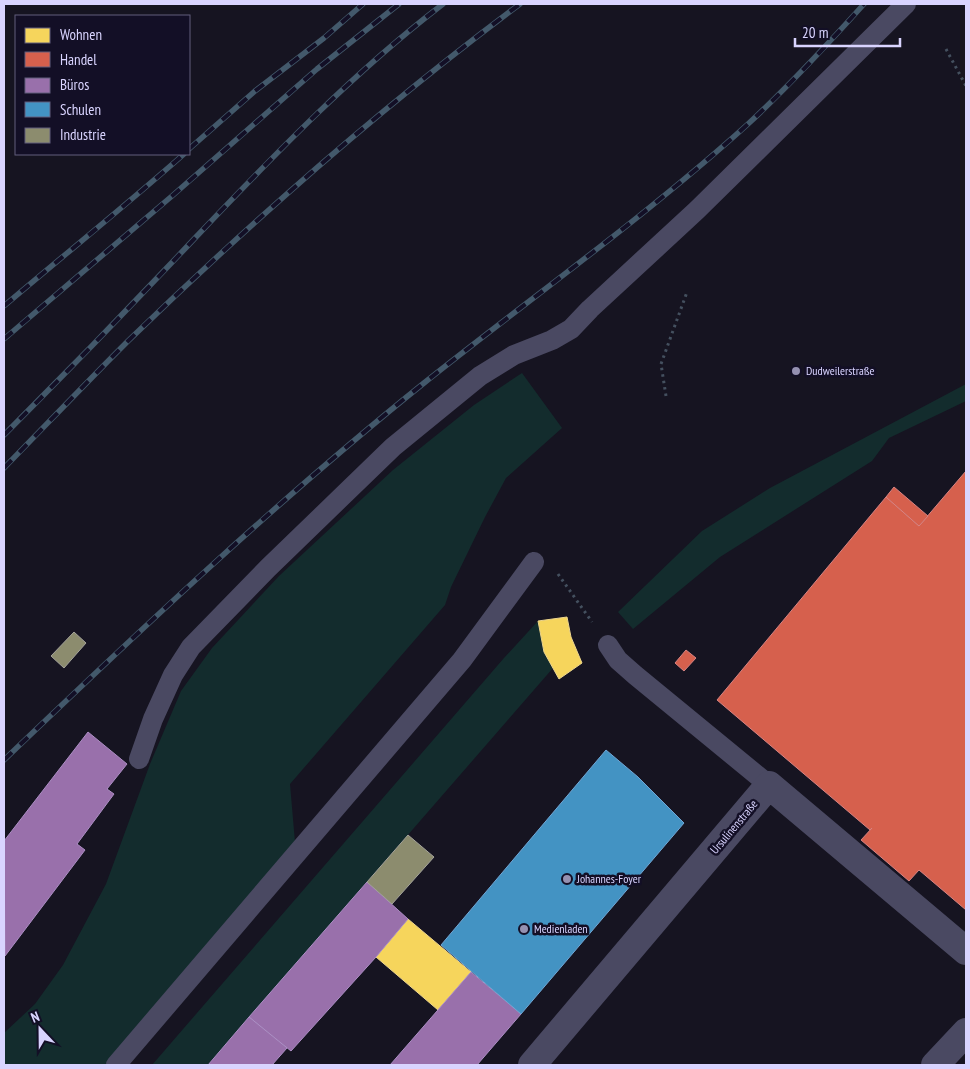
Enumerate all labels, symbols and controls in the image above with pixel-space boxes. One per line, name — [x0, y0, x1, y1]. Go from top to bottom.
legend — [15, 15, 190, 155]
scale bar — [795, 15, 900, 47]
text: 20 m — [802, 23, 828, 42]
text: Wohnen — [60, 25, 102, 44]
text: Handel — [60, 50, 97, 69]
text: Büros — [60, 75, 89, 94]
text: Schulen — [60, 100, 101, 119]
text: Industrie — [60, 125, 106, 144]
place label: Dudweilerstraße — [806, 363, 875, 378]
marker: Dudweilerstraße — [790, 365, 802, 377]
street label: Ursulinenstraße — [707, 797, 761, 857]
place label: Johannes-Foyer — [576, 871, 642, 886]
marker: Johannes-Foyer — [561, 873, 573, 885]
place label: Medienladen — [534, 921, 588, 936]
marker: Medienladen — [518, 923, 530, 935]
north arrow — [15, 1004, 65, 1054]
text: N — [28, 1007, 42, 1027]

